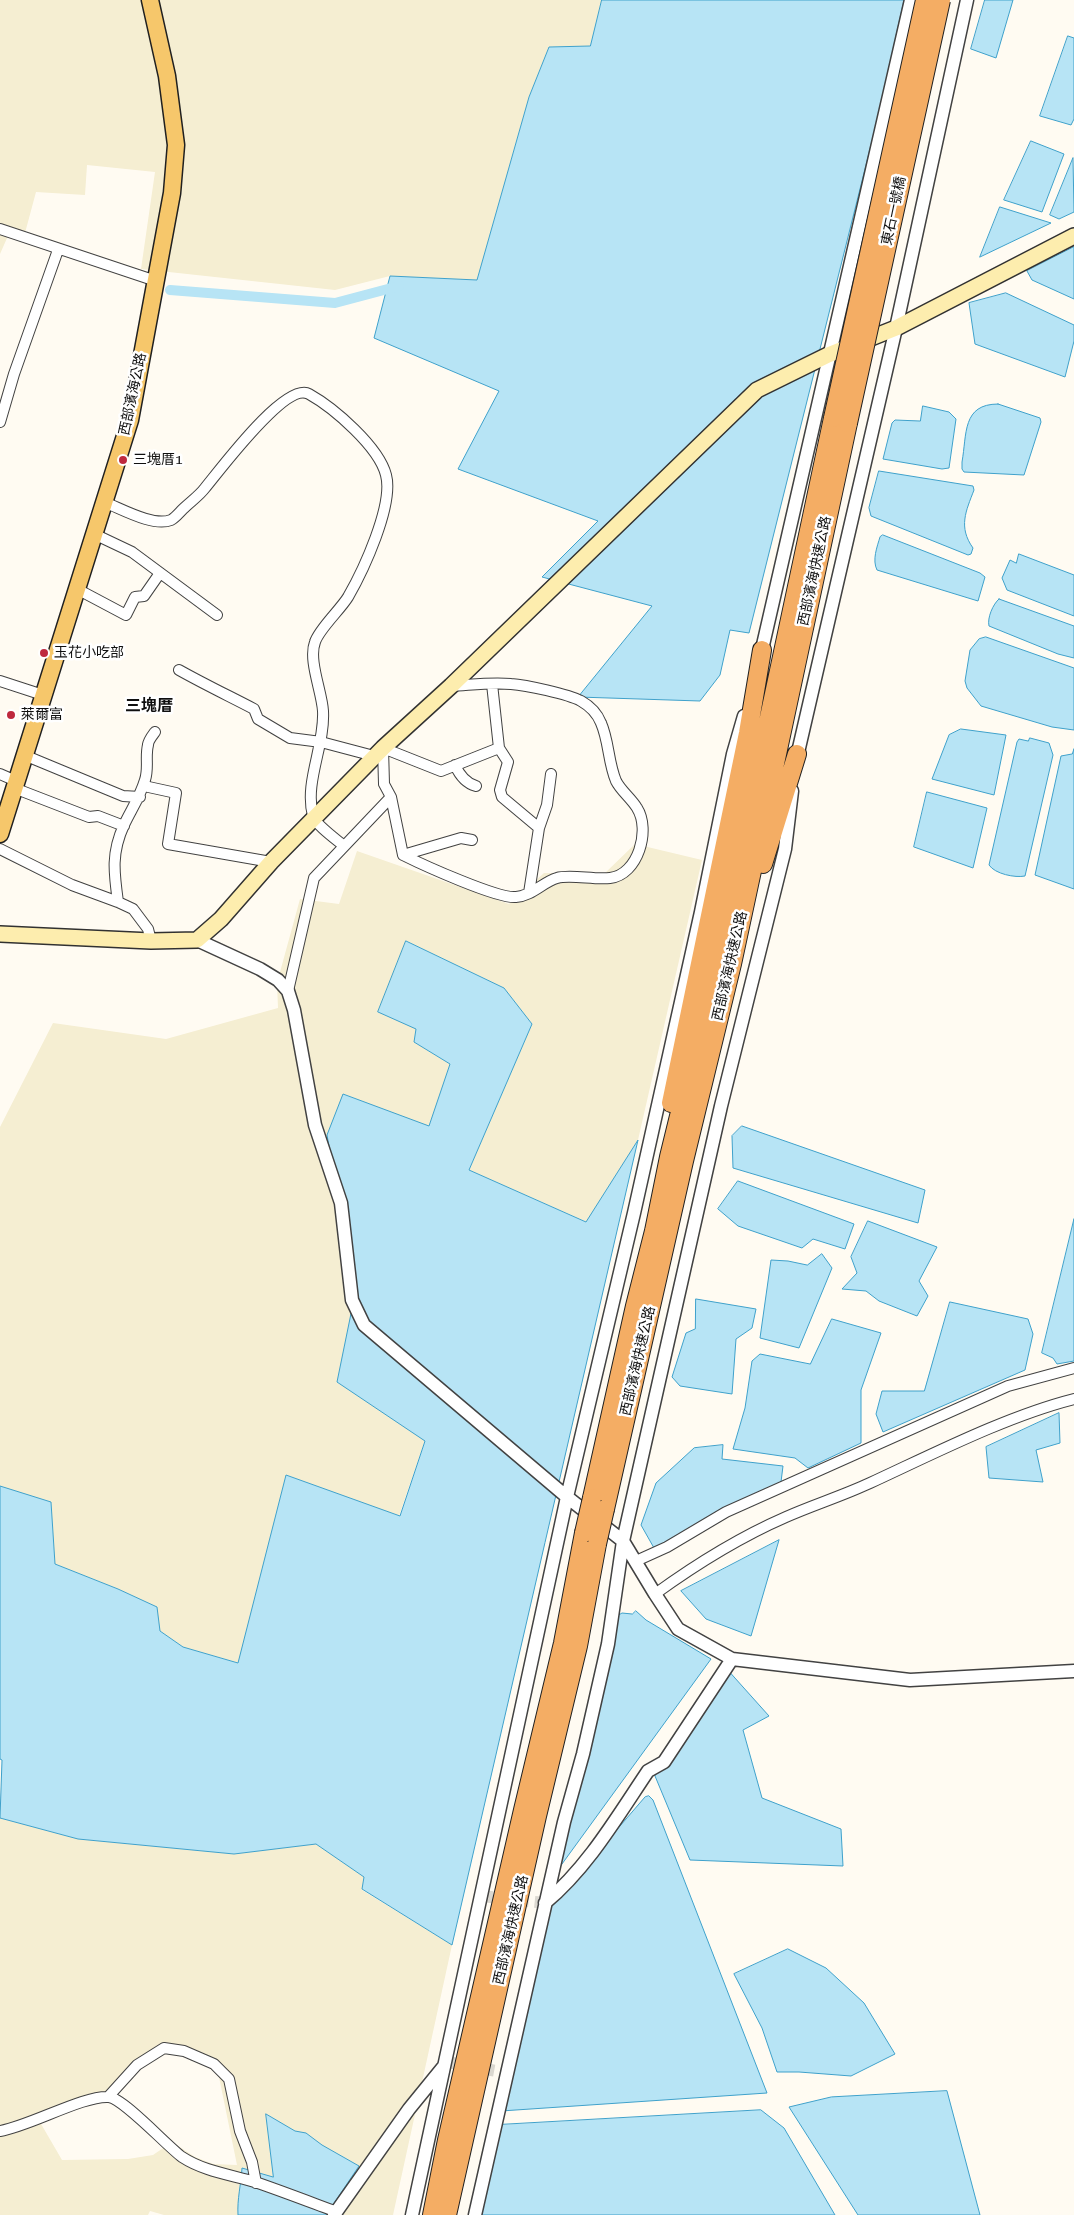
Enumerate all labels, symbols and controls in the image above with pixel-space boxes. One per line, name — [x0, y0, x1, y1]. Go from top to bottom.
street label: 東石一號橋 — [879, 175, 909, 247]
street label: 西部濱海公路 — [116, 351, 150, 437]
place label: 三塊厝1 — [133, 452, 183, 468]
marker: 三塊厝1 — [117, 454, 129, 466]
street label: 西部濱海快速公路 — [795, 514, 835, 628]
place label: 玉花小吃部 — [54, 645, 124, 661]
marker: 玉花小吃部 — [38, 647, 50, 659]
district label: 三塊厝 — [125, 696, 173, 716]
place label: 萊爾富 — [21, 707, 63, 723]
marker: 萊爾富 — [5, 709, 17, 721]
street label: 西部濱海快速公路 — [709, 910, 751, 1022]
street label: 西部濱海快速公路 — [617, 1305, 659, 1417]
street label: 西部濱海快速公路 — [490, 1874, 532, 1986]

